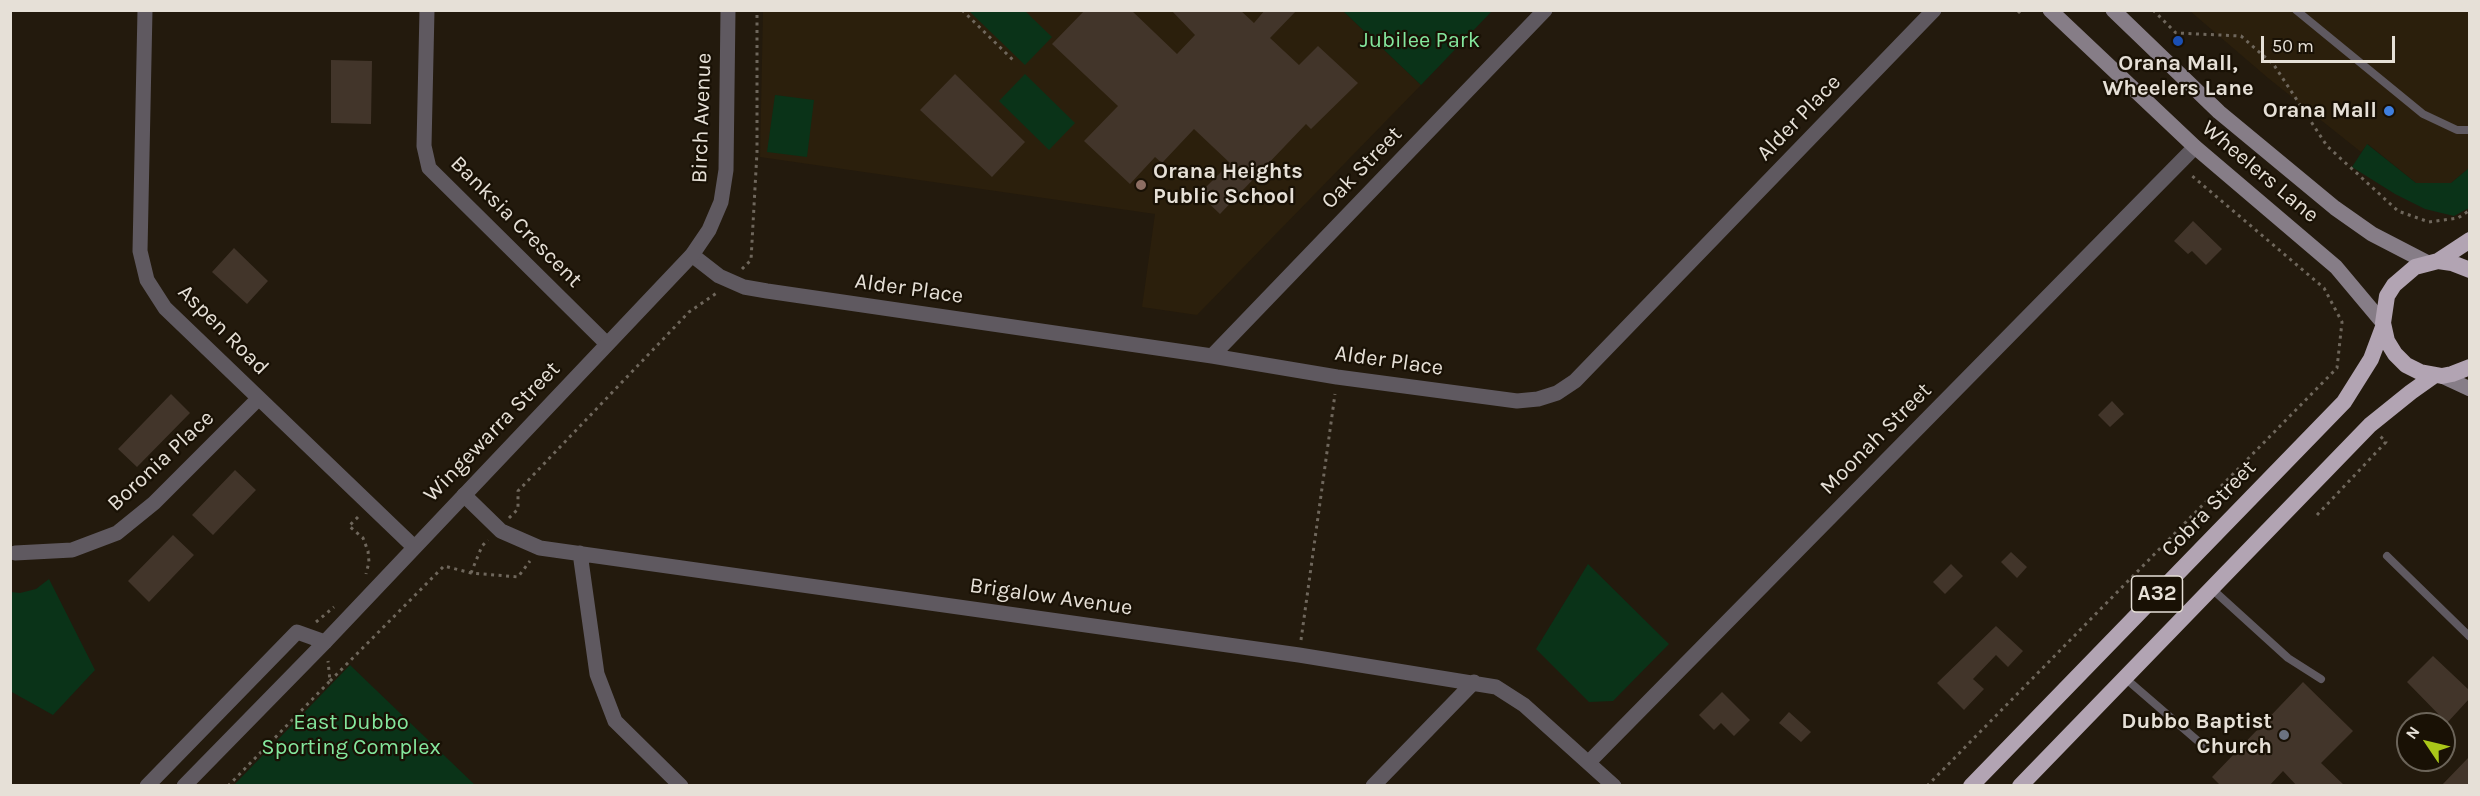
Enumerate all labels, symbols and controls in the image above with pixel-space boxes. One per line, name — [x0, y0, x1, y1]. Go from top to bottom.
scale bar — [2264, 24, 2398, 62]
park label: Jubilee Park — [1360, 28, 1480, 54]
marker: Orana Mall, Wheelers Lane — [2171, 34, 2185, 48]
text: 50 m — [2272, 35, 2314, 57]
place label: Orana Mall, Wheelers Lane — [2102, 51, 2254, 102]
street label: Birch Avenue — [687, 52, 717, 184]
street label: Alder Place — [1752, 69, 1846, 167]
place label: Orana Mall — [2263, 98, 2377, 124]
marker: Orana Mall — [2382, 104, 2396, 118]
street label: Wheelers Lane — [2196, 115, 2324, 229]
street label: Oak Street — [1316, 121, 1408, 215]
street label: Banksia Crescent — [445, 151, 587, 293]
place label: Orana Heights Public School — [1153, 159, 1303, 210]
marker: Orana Heights Public School — [1134, 178, 1148, 192]
street label: Alder Place — [853, 268, 965, 310]
street label: Aspen Road — [172, 279, 274, 381]
street label: Alder Place — [1333, 340, 1445, 382]
street label: Wingewarra Street — [418, 356, 566, 508]
street label: Moonah Street — [1815, 378, 1937, 500]
street label: Boronia Place — [102, 405, 220, 517]
street label: Cobra Street — [2156, 455, 2262, 563]
street label: Brigalow Avenue — [968, 572, 1134, 622]
road number: A32 — [2132, 576, 2182, 612]
place label: Dubbo Baptist Church — [2121, 709, 2272, 760]
park label: East Dubbo Sporting Complex — [261, 710, 441, 762]
north arrow — [2396, 712, 2456, 772]
text: N — [2401, 722, 2424, 743]
marker: Dubbo Baptist Church — [2277, 728, 2291, 742]

